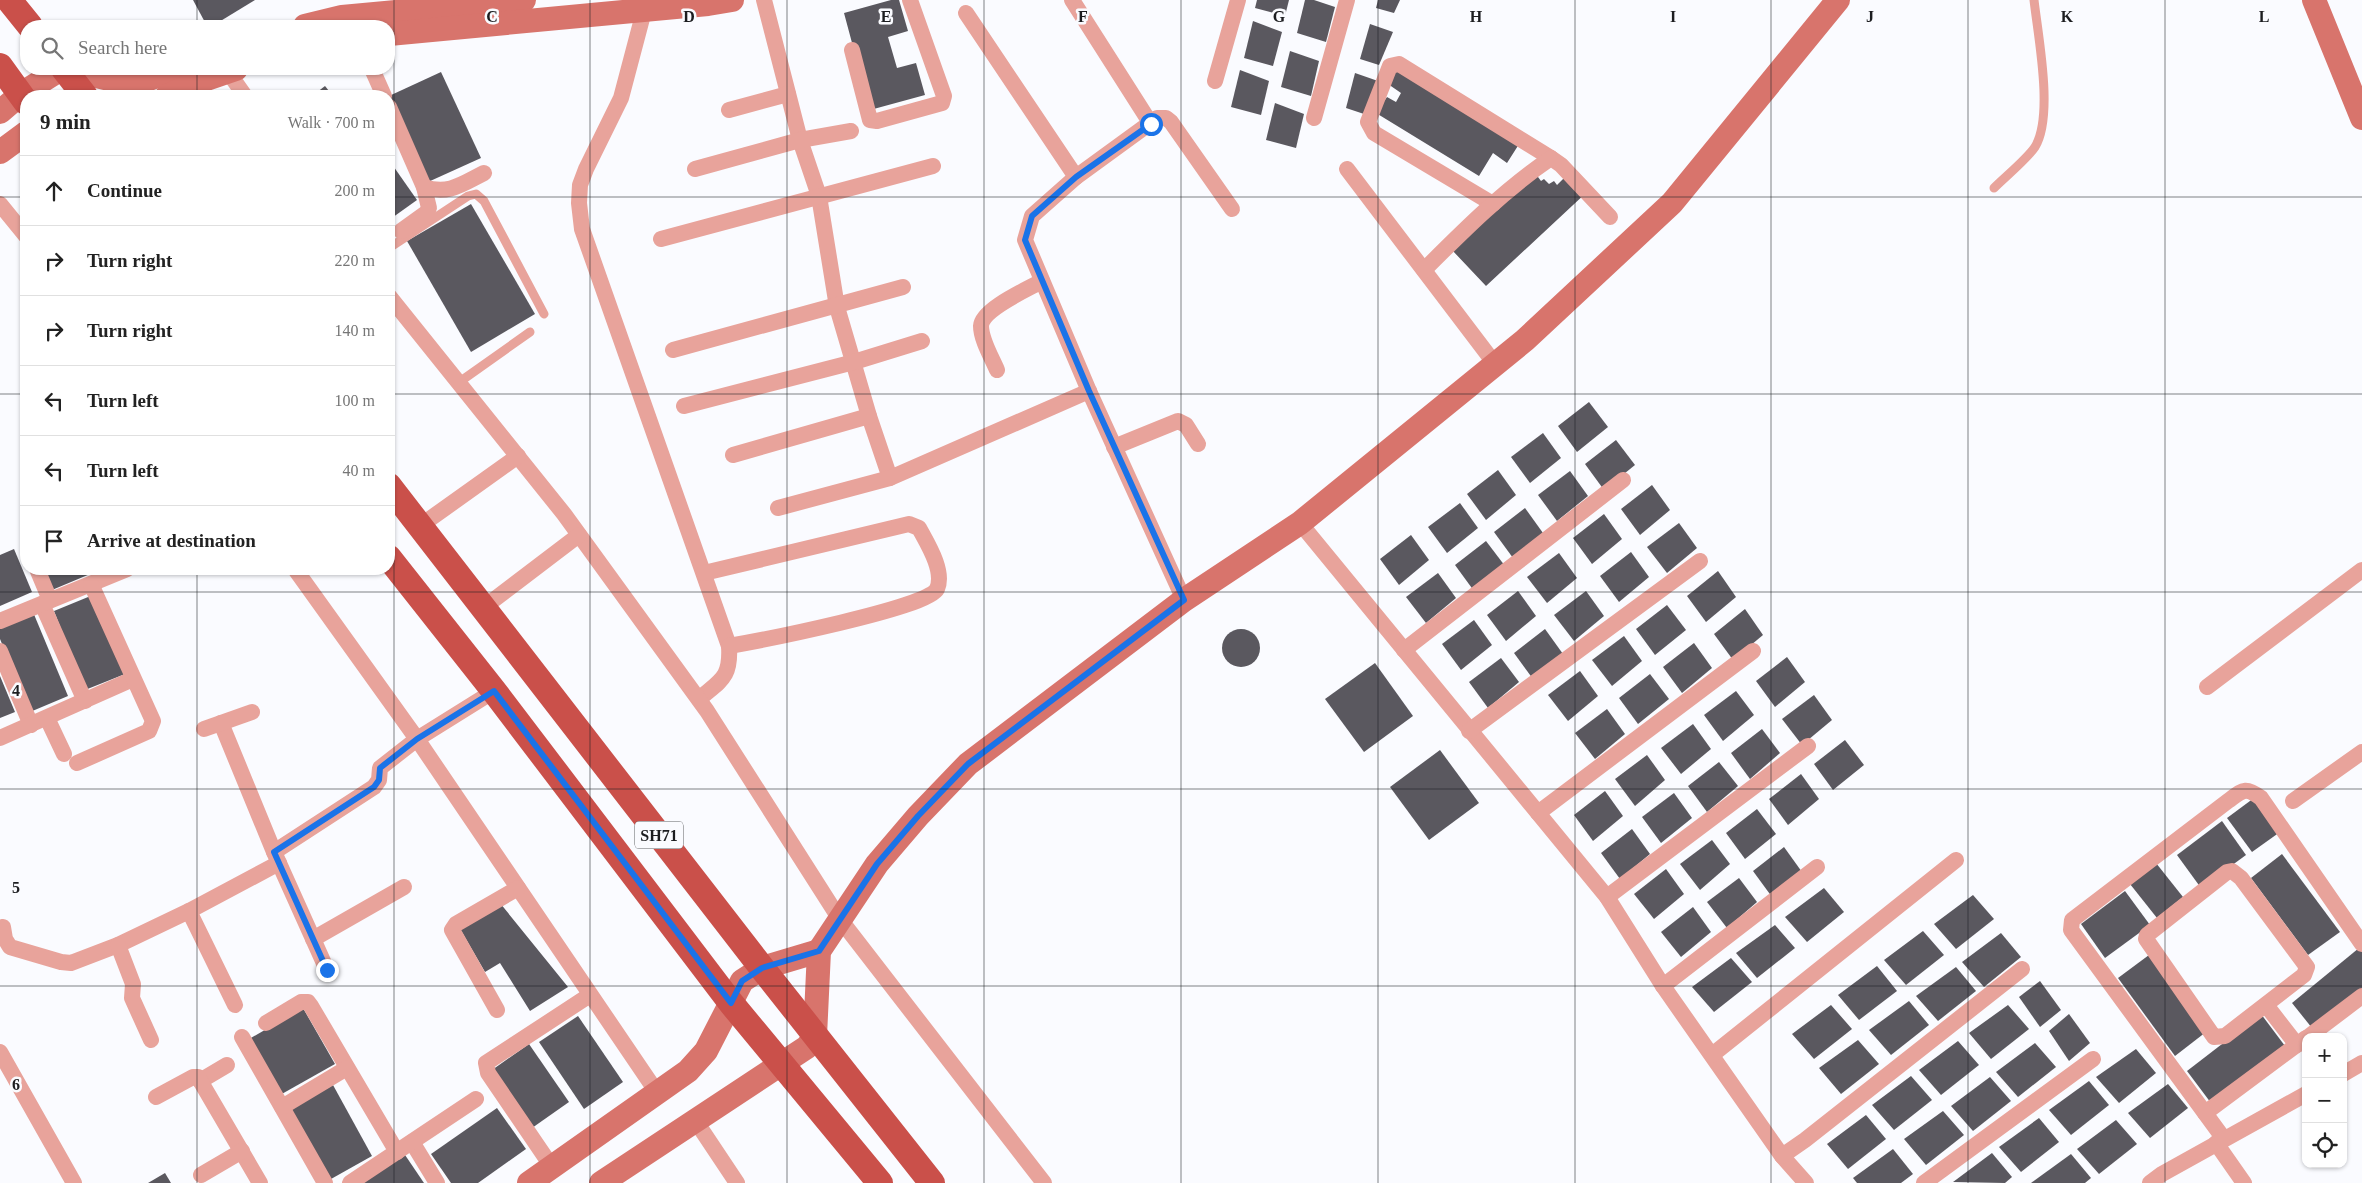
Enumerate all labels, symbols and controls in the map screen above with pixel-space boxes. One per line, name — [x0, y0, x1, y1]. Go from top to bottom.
text: C — [486, 8, 498, 25]
text: D — [683, 8, 695, 25]
text: E — [881, 8, 891, 25]
text: F — [1078, 8, 1088, 25]
text: G — [1273, 8, 1286, 25]
text: H — [1470, 8, 1483, 25]
text: I — [1670, 8, 1676, 25]
text: J — [1866, 8, 1874, 25]
text: K — [2061, 8, 2074, 25]
text: L — [2259, 8, 2269, 25]
search box — [20, 20, 395, 75]
icon: search — [38, 34, 66, 62]
text: Search here — [78, 37, 167, 58]
text: 9 min — [40, 110, 91, 134]
route start — [1140, 113, 1163, 136]
text: Walk · 700 m — [288, 114, 375, 131]
icon: ahead — [40, 177, 68, 205]
text: Continue — [87, 180, 162, 201]
text: 200 m — [335, 182, 375, 199]
icon: right — [40, 247, 68, 275]
text: Turn right — [87, 250, 172, 271]
text: 220 m — [335, 252, 375, 269]
icon: right — [40, 317, 68, 345]
text: Turn right — [87, 320, 172, 341]
text: 140 m — [335, 322, 375, 339]
icon: left — [40, 387, 68, 415]
text: Turn left — [87, 390, 159, 411]
text: 100 m — [335, 392, 375, 409]
icon: left — [40, 457, 68, 485]
text: Turn left — [87, 460, 159, 481]
text: 40 m — [343, 462, 375, 479]
icon: arrive — [40, 527, 68, 555]
text: Arrive at destination — [87, 530, 256, 551]
text: 4 — [12, 682, 20, 699]
road number: SH71 — [635, 822, 683, 848]
text: 5 — [12, 879, 20, 896]
route end — [316, 959, 339, 982]
map controls — [2302, 1033, 2347, 1168]
button: + — [2302, 1033, 2347, 1078]
text: 6 — [12, 1076, 20, 1093]
button: − — [2302, 1078, 2347, 1123]
button: locate — [2302, 1123, 2347, 1168]

